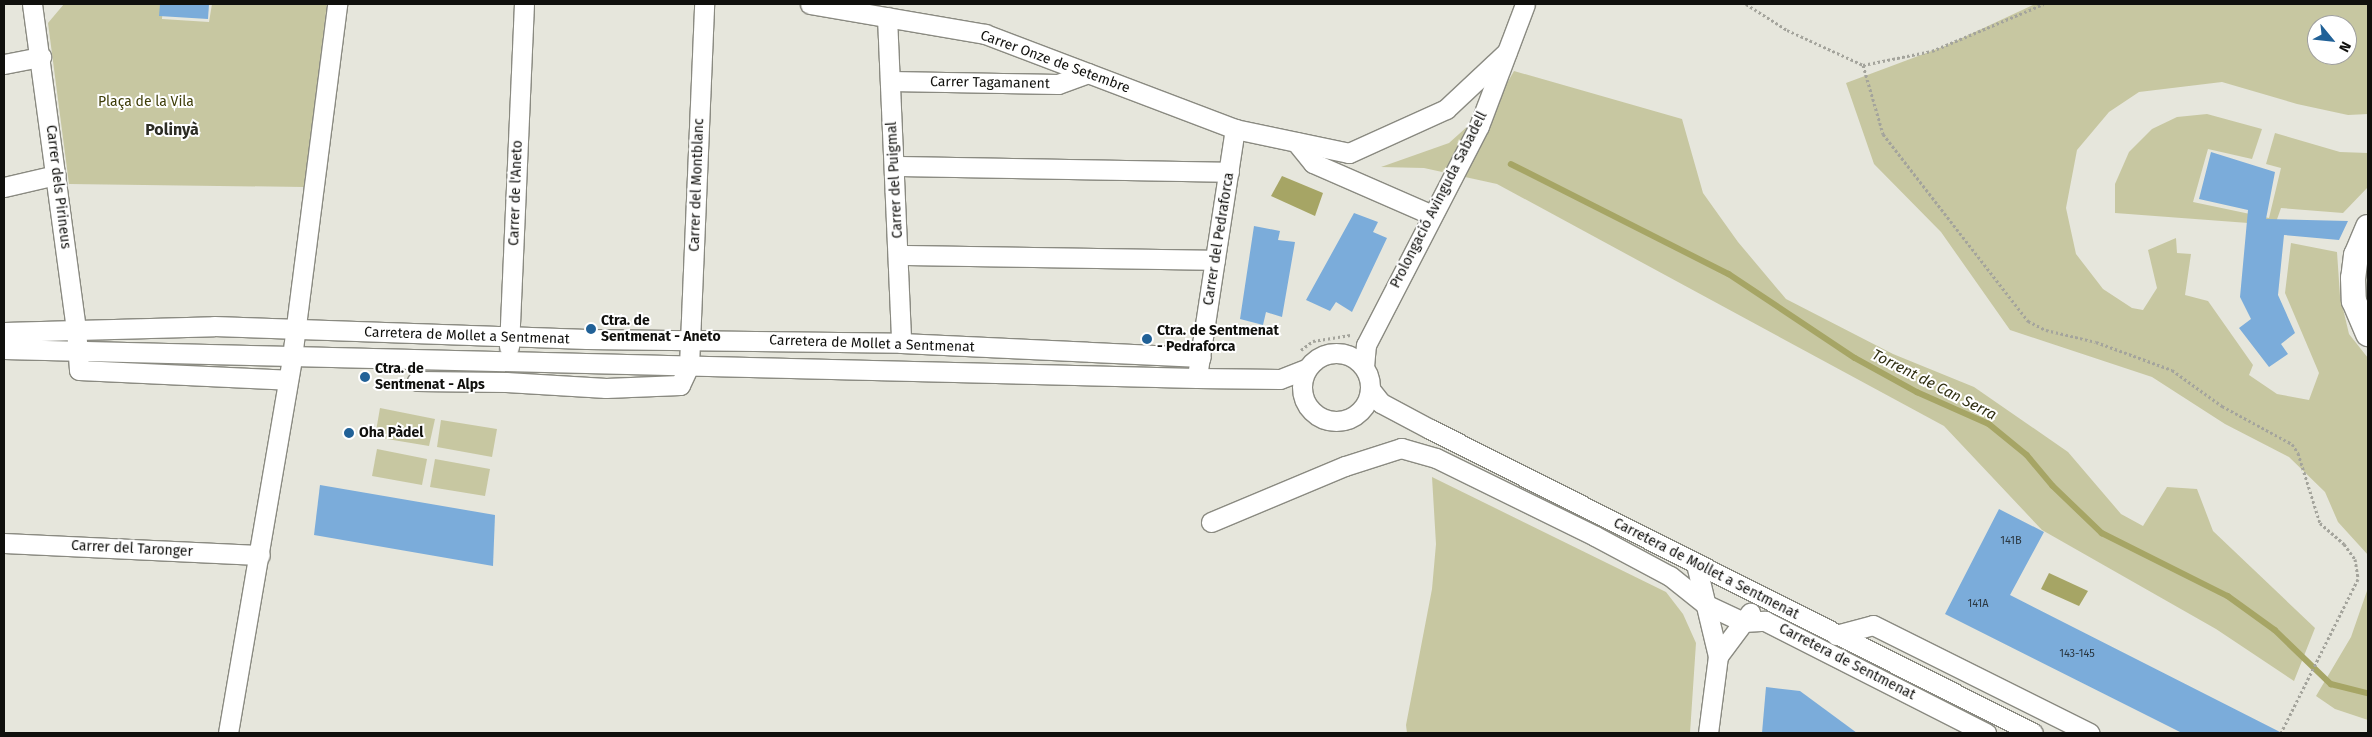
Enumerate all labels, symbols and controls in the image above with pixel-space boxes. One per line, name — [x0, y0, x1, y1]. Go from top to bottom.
north arrow — [2307, 15, 2357, 65]
street label: Carrer Onze de Setembre — [978, 27, 1132, 97]
text: N — [2335, 39, 2354, 55]
street label: Carrer Tagamanent — [930, 74, 1050, 92]
park label: Plaça de la Vila — [98, 94, 194, 110]
street label: Prolongació Avinguda Sabadell — [1387, 109, 1491, 291]
street label: Carrer del Montblanc — [686, 118, 708, 252]
district label: Polinyà — [145, 120, 199, 140]
street label: Carrer del Puigmal — [884, 121, 906, 239]
street label: Carrer dels Pirineus — [42, 124, 74, 250]
street label: Carrer de l'Aneto — [506, 140, 526, 246]
street label: Carrer del Pedraforca — [1200, 171, 1238, 307]
place label: Ctra. de Sentmenat - Aneto — [601, 313, 721, 346]
marker: Ctra. de Sentmenat - Aneto — [585, 323, 597, 335]
place label: Ctra. de Sentmenat - Pedraforca — [1157, 323, 1279, 356]
street label: Carretera de Mollet a Sentmenat — [364, 324, 570, 348]
street label: Carretera de Mollet a Sentmenat — [769, 332, 975, 356]
marker: Ctra. de Sentmenat - Pedraforca — [1141, 333, 1153, 345]
water label: Torrent de Can Serra — [1869, 346, 1999, 424]
place label: Ctra. de Sentmenat - Alps — [375, 361, 485, 394]
marker: Ctra. de Sentmenat - Alps — [359, 371, 371, 383]
place label: Oha Pàdel — [359, 425, 423, 441]
marker: Oha Pàdel — [343, 427, 355, 439]
street label: Carretera de Mollet a Sentmenat — [1611, 515, 1801, 623]
house number: 141B — [2000, 534, 2022, 548]
street label: Carrer del Taronger — [71, 537, 193, 561]
house number: 141A — [1967, 597, 1989, 611]
street label: Carretera de Sentmenat — [1776, 620, 1918, 704]
house number: 143-145 — [2059, 647, 2095, 661]

